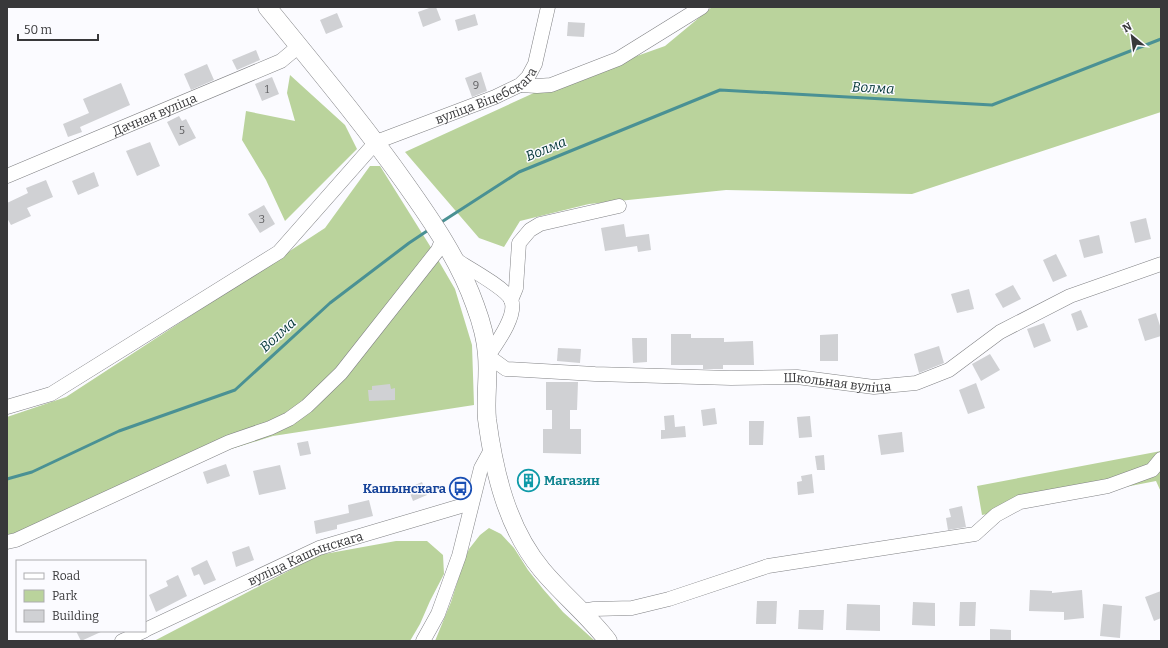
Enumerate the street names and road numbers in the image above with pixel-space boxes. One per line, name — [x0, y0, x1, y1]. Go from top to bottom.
street label: вуліца Віцебскага — [433, 65, 539, 126]
street label: Дачная вуліца — [110, 90, 199, 138]
street label: Школьная вуліца — [783, 370, 892, 395]
street label: вуліца Кашынскага — [245, 528, 365, 588]

